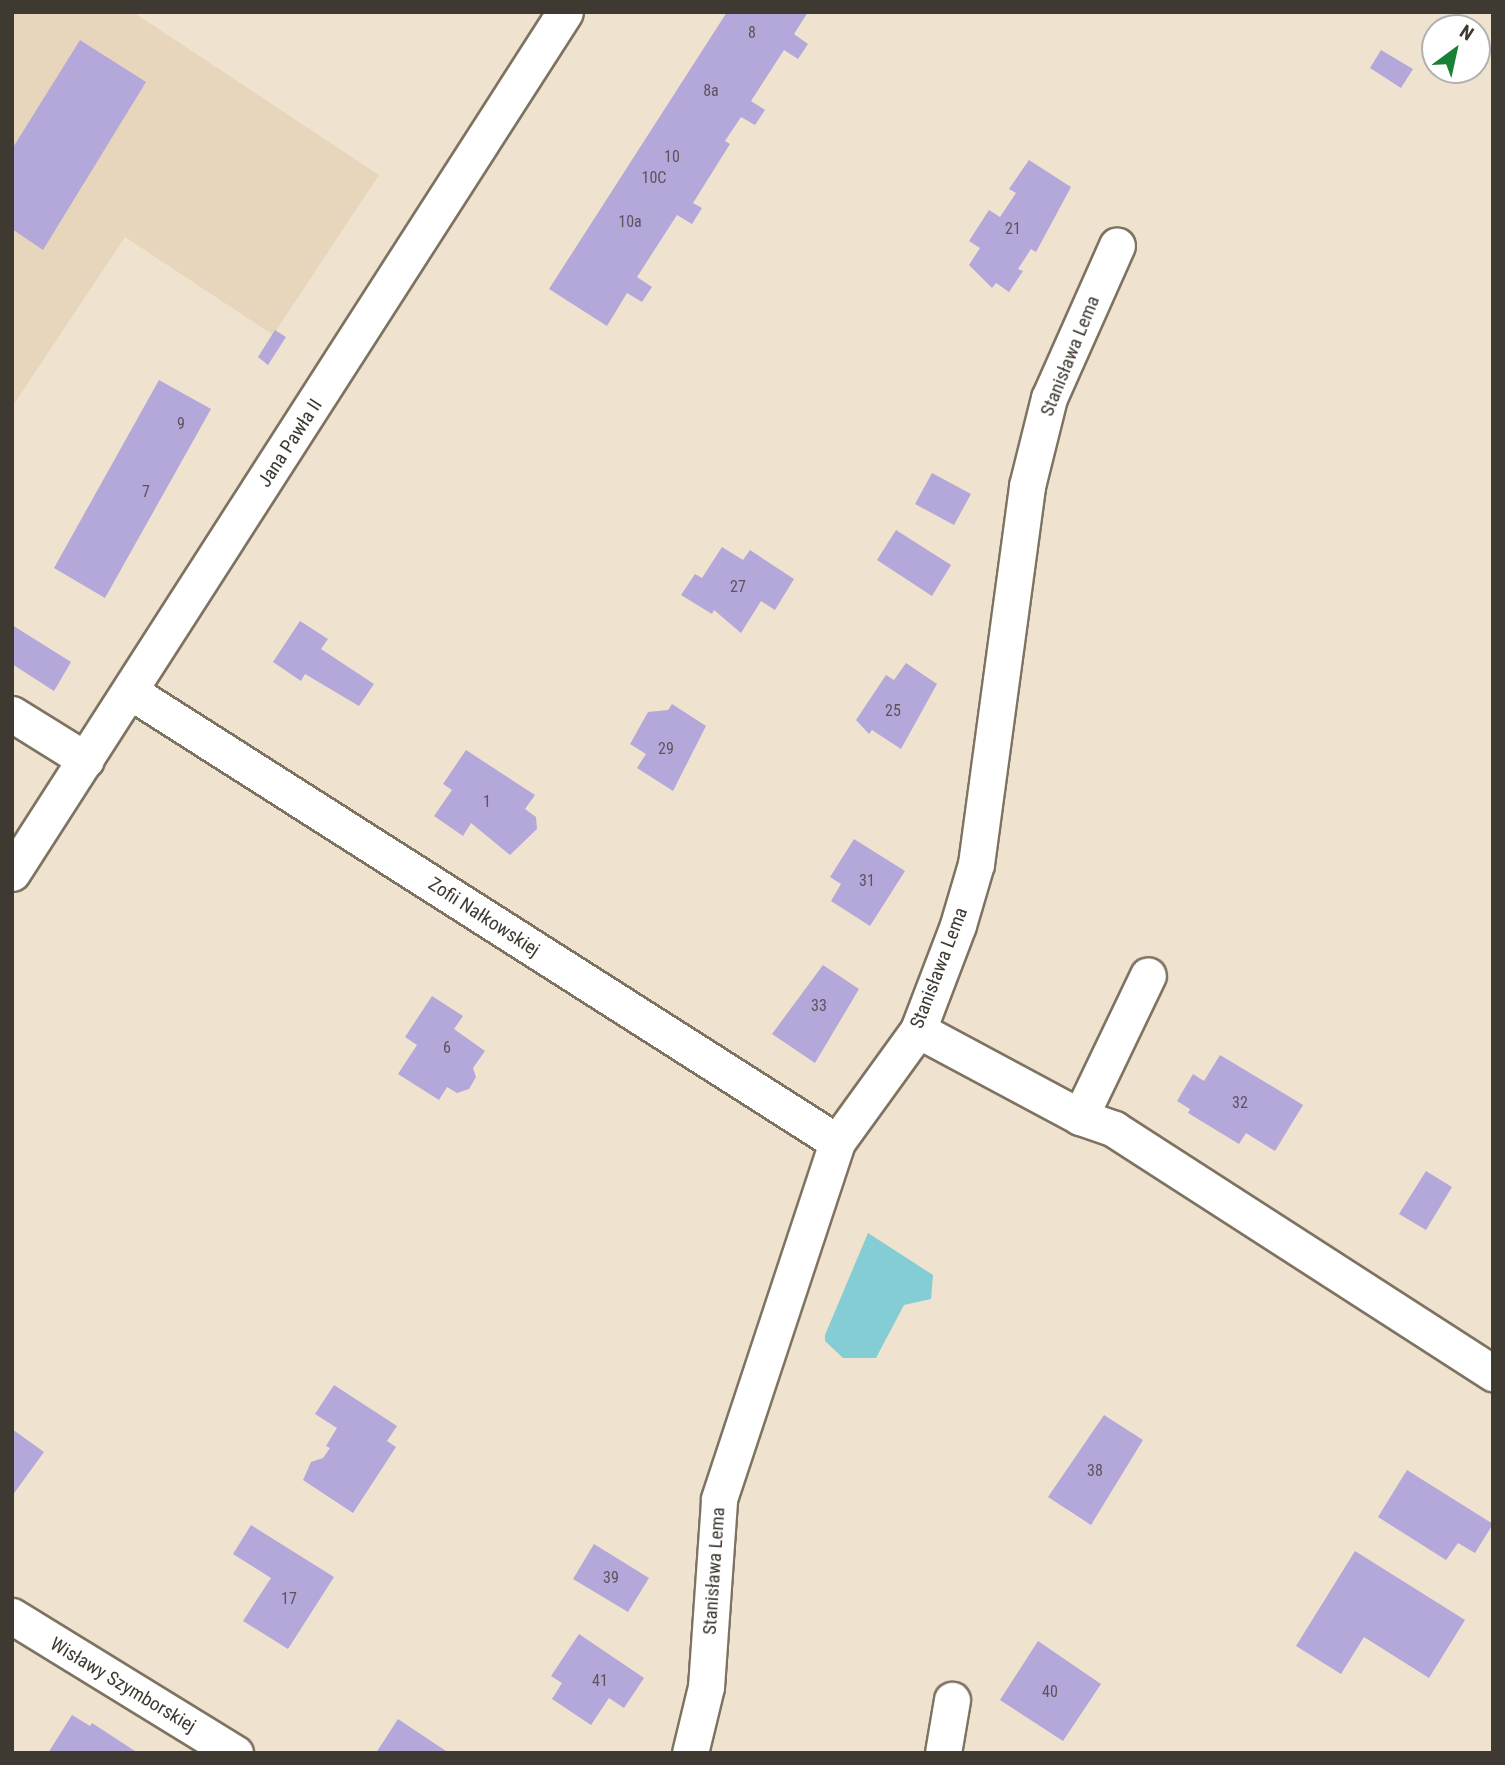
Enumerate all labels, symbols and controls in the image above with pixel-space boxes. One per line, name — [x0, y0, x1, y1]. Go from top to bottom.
north arrow — [1421, 14, 1491, 84]
text: N — [1455, 20, 1478, 45]
house number: 8 — [748, 23, 756, 43]
house number: 8a — [703, 81, 719, 101]
house number: 10 — [664, 147, 680, 167]
house number: 10C — [642, 168, 666, 188]
house number: 10a — [618, 212, 642, 232]
house number: 21 — [1005, 219, 1021, 239]
street label: Stanisława Lema — [1035, 292, 1105, 420]
street label: Jana Pawła II — [253, 395, 327, 491]
house number: 9 — [177, 414, 185, 434]
house number: 7 — [142, 482, 150, 502]
house number: 27 — [730, 577, 746, 597]
house number: 25 — [885, 701, 901, 721]
house number: 29 — [658, 739, 674, 759]
house number: 1 — [483, 792, 491, 812]
house number: 31 — [859, 871, 875, 891]
street label: Zofii Nałkowskiej — [424, 873, 544, 961]
street label: Stanisława Lema — [905, 904, 973, 1032]
house number: 33 — [811, 996, 827, 1016]
house number: 6 — [443, 1038, 451, 1058]
house number: 32 — [1232, 1093, 1248, 1113]
house number: 38 — [1087, 1461, 1103, 1481]
street label: Stanisława Lema — [698, 1506, 730, 1636]
house number: 39 — [603, 1568, 619, 1588]
house number: 17 — [281, 1589, 297, 1609]
street label: Wisławy Szymborskiej — [46, 1633, 200, 1737]
house number: 41 — [592, 1671, 608, 1691]
house number: 40 — [1042, 1682, 1058, 1702]

